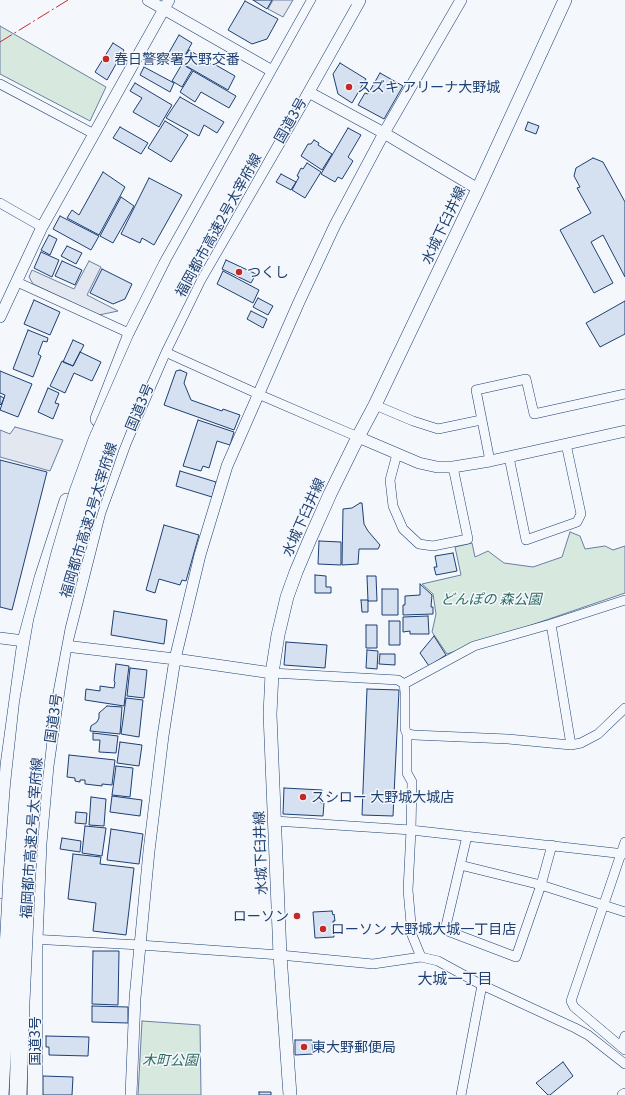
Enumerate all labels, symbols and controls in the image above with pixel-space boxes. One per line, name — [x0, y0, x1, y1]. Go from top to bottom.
place label: 春日警察署大野交番 — [114, 51, 240, 67]
marker: 春日警察署大野交番 — [101, 54, 111, 64]
place label: スズキ アリーナ大野城 — [357, 79, 500, 95]
marker: スズキ アリーナ大野城 — [344, 82, 354, 92]
street label: 国道3号 — [270, 94, 310, 146]
street label: 福岡都市高速2号太宰府線 — [171, 150, 265, 300]
street label: 水城下臼井線 — [418, 183, 468, 267]
place label: つくし — [247, 264, 289, 280]
marker: つくし — [234, 267, 244, 277]
street label: 国道3号 — [122, 381, 156, 433]
street label: 福岡都市高速2号太宰府線 — [56, 440, 120, 600]
street label: 水城下臼井線 — [278, 475, 328, 559]
park label: どんぽの 森公園 — [440, 591, 542, 607]
street label: 国道3号 — [41, 692, 65, 744]
street label: 福岡都市高速2号太宰府線 — [17, 757, 45, 919]
place label: スシロー 大野城大城店 — [311, 789, 454, 805]
marker: スシロー 大野城大城店 — [298, 792, 308, 802]
street label: 水城下臼井線 — [250, 811, 270, 895]
place label: ローソン — [233, 908, 289, 924]
marker: ローソン — [292, 911, 302, 921]
place label: ローソン 大野城大城一丁目店 — [331, 921, 516, 937]
marker: ローソン 大野城大城一丁目店 — [318, 924, 328, 934]
district label: 大城一丁目 — [418, 969, 492, 987]
street label: 国道3号 — [27, 1016, 43, 1066]
place label: 東大野郵便局 — [312, 1039, 396, 1055]
marker: 東大野郵便局 — [299, 1042, 309, 1052]
park label: 木町公園 — [142, 1052, 198, 1068]

